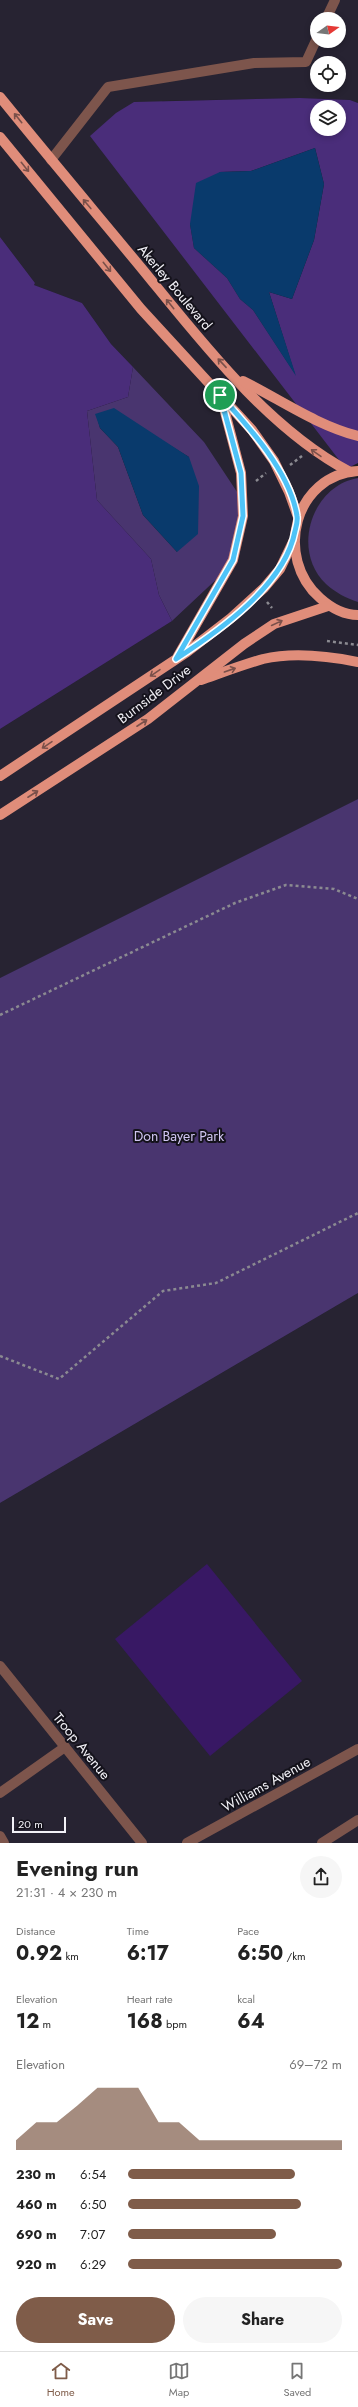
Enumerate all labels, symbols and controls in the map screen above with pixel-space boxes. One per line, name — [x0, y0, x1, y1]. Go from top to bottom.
north arrow — [310, 12, 346, 48]
map controls — [310, 12, 346, 136]
button: locate — [310, 56, 346, 92]
button: layers — [310, 100, 346, 136]
one-way arrow — [13, 113, 22, 124]
one-way arrow — [20, 161, 29, 172]
one-way arrow — [83, 199, 92, 209]
street label: Akerley Boulevard — [133, 240, 217, 334]
one-way arrow — [103, 262, 112, 273]
one-way arrow — [166, 299, 175, 309]
one-way arrow — [217, 358, 227, 368]
pin — [203, 378, 237, 412]
icon: arrive — [209, 384, 231, 406]
one-way arrow — [310, 449, 321, 457]
one-way arrow — [271, 619, 283, 626]
street label: Burnside Drive — [113, 660, 195, 728]
one-way arrow — [224, 666, 237, 673]
one-way arrow — [150, 669, 161, 677]
one-way arrow — [136, 719, 147, 727]
one-way arrow — [42, 741, 53, 749]
one-way arrow — [27, 790, 38, 798]
park label: Don Bayer Park — [134, 1126, 225, 1146]
street label: Troop Avenue — [49, 1708, 115, 1784]
street label: Williams Avenue — [218, 1751, 314, 1817]
scale bar — [12, 1815, 66, 1834]
text: 20 m — [18, 1816, 43, 1832]
text: Evening run — [16, 1852, 139, 1884]
button: share — [300, 1856, 342, 1898]
text: 21:31 · 4 × 230 m — [16, 1883, 117, 1902]
text: Distance — [16, 1923, 55, 1939]
text: Time — [127, 1923, 149, 1939]
text: Pace — [237, 1923, 259, 1939]
text: 0.92 — [16, 1939, 62, 1968]
text: 6:17 — [127, 1939, 169, 1968]
text: 6:50 — [237, 1939, 283, 1968]
text: km — [62, 1948, 79, 1964]
text: /km — [283, 1948, 306, 1964]
text: Elevation — [16, 1991, 58, 2007]
text: Heart rate — [127, 1991, 173, 2007]
text: kcal — [237, 1991, 255, 2007]
text: 12 — [16, 2007, 39, 2036]
text: 168 — [127, 2007, 163, 2036]
text: 64 — [237, 2007, 265, 2036]
text: m — [39, 2016, 51, 2032]
text: bpm — [163, 2016, 187, 2032]
text: Elevation — [16, 2055, 65, 2074]
text: 69–72 m — [289, 2055, 342, 2074]
text: 230 m — [16, 2165, 56, 2184]
text: 6:54 — [80, 2165, 106, 2184]
text: 460 m — [16, 2195, 57, 2214]
text: 6:50 — [80, 2195, 107, 2214]
text: 690 m — [16, 2225, 57, 2244]
text: 7:07 — [80, 2225, 105, 2244]
text: 920 m — [16, 2255, 56, 2274]
text: 6:29 — [80, 2255, 106, 2274]
button: Save — [16, 2297, 175, 2343]
button: Share — [183, 2297, 342, 2343]
tab: Home — [47, 2360, 75, 2400]
tab: Map — [168, 2360, 190, 2400]
tab: Saved — [283, 2360, 311, 2400]

